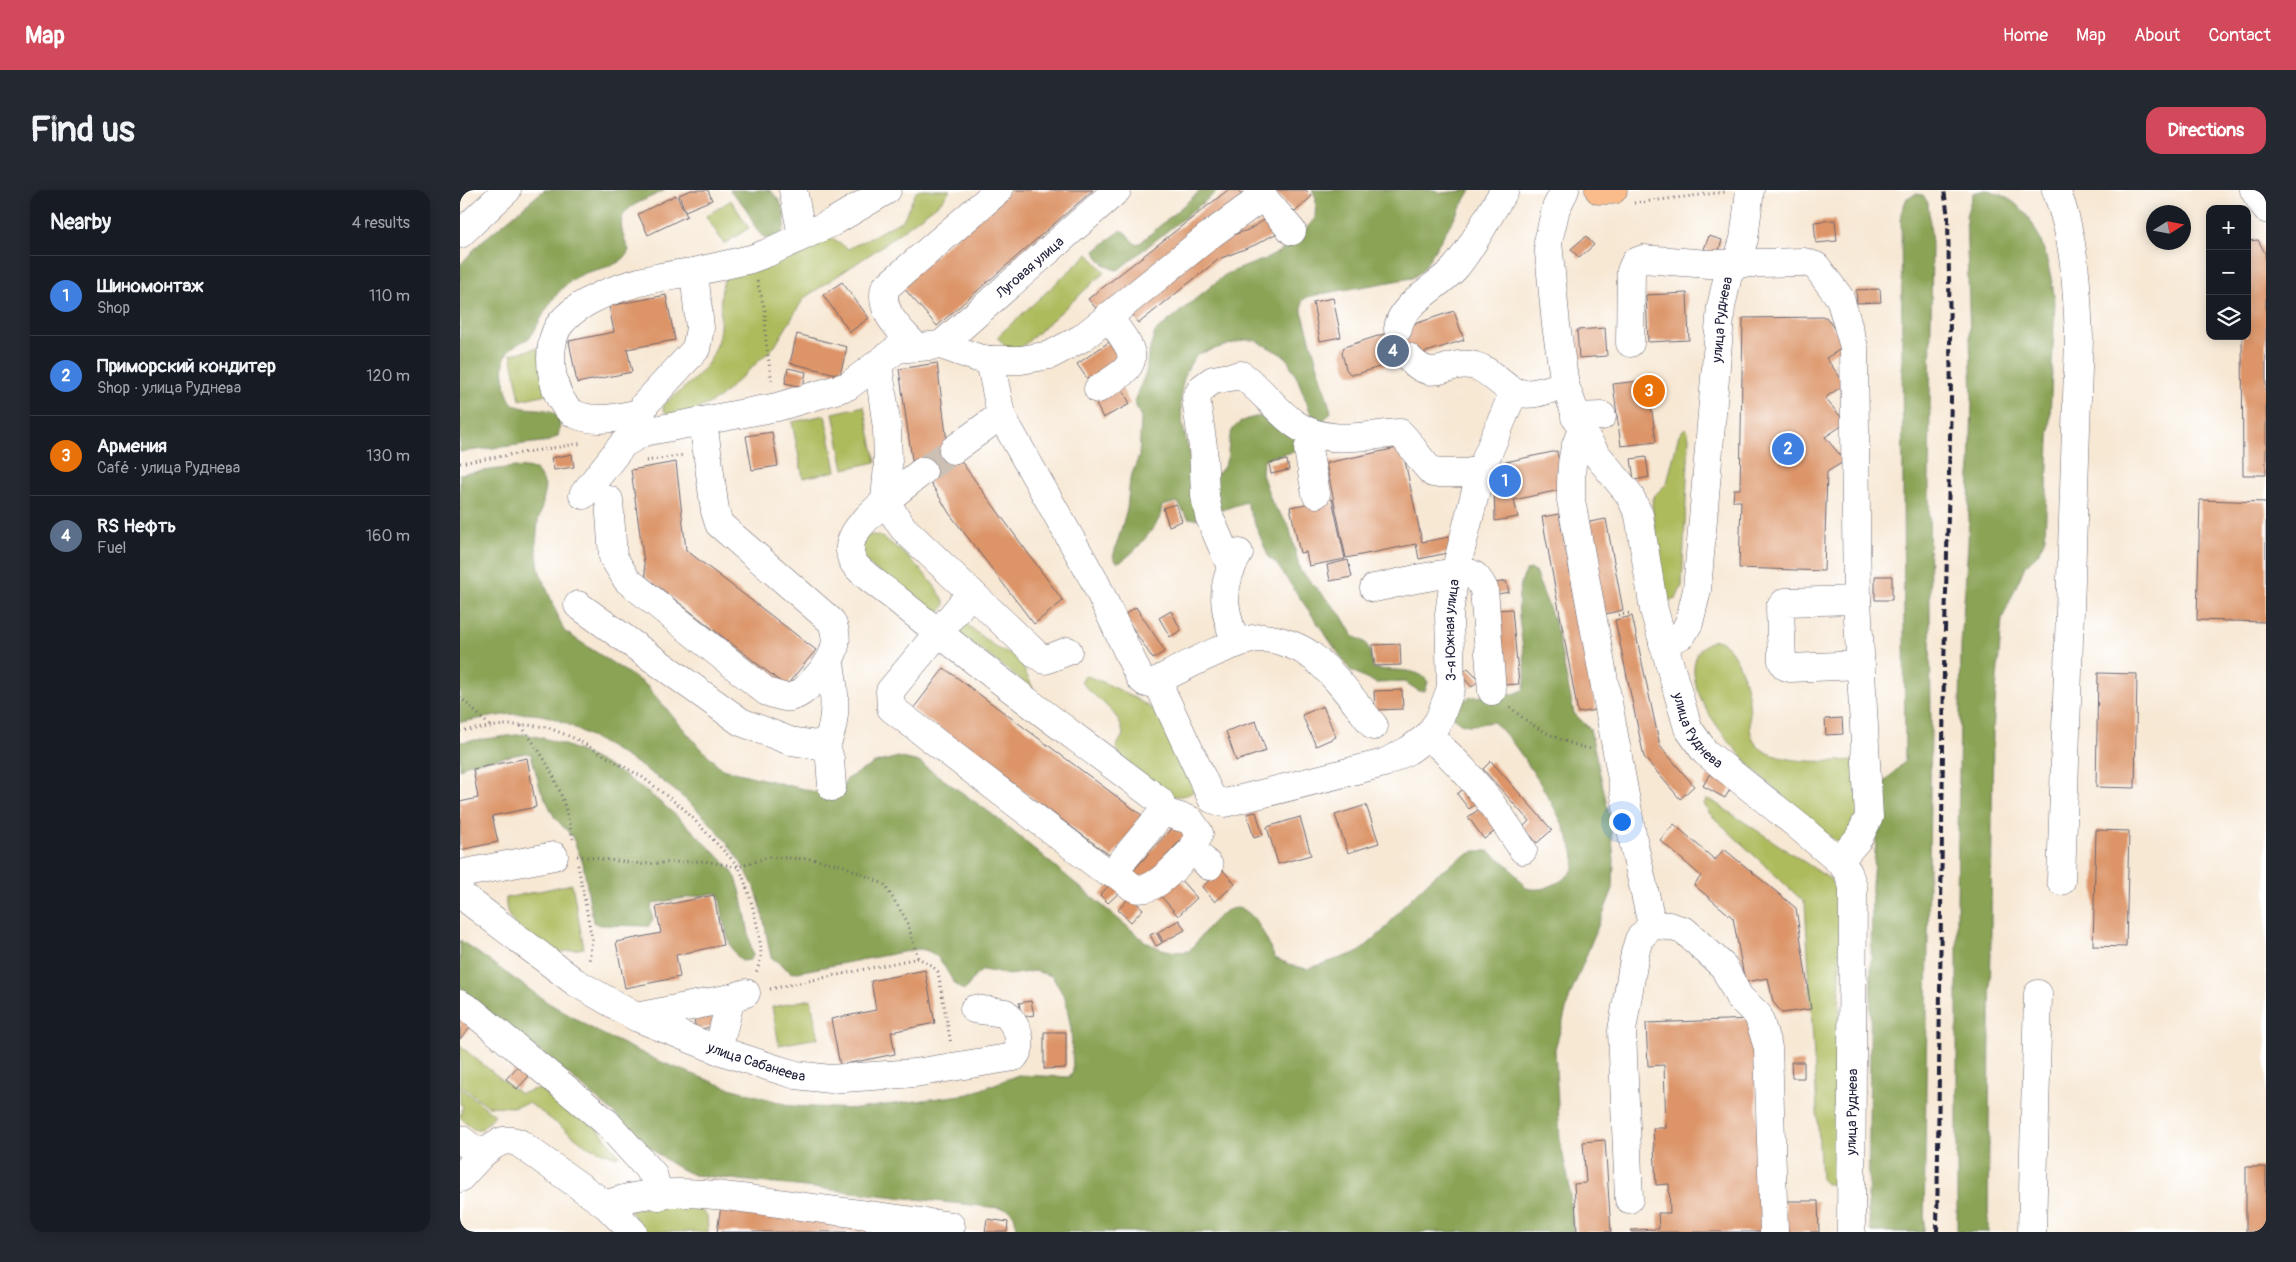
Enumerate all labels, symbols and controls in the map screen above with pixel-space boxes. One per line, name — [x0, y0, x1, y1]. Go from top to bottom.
text: Map — [25, 21, 65, 50]
text: Home — [2003, 24, 2048, 47]
text: Map — [2076, 24, 2106, 47]
text: About — [2134, 24, 2180, 47]
text: Contact — [2208, 24, 2271, 47]
button: Directions — [2146, 107, 2266, 154]
text: Find us — [30, 108, 135, 152]
north arrow — [2146, 205, 2191, 250]
map controls — [2206, 205, 2251, 340]
button: + — [2206, 205, 2251, 250]
text: Nearby — [50, 209, 111, 236]
text: 4 results — [352, 213, 410, 233]
street label: Луговая улица — [991, 233, 1067, 302]
button: − — [2206, 250, 2251, 295]
text: Шиномонтаж — [97, 274, 203, 298]
street label: улица Руднева — [1708, 275, 1736, 364]
text: 1 — [63, 286, 69, 306]
text: 110 m — [369, 286, 410, 306]
button: layers — [2206, 295, 2251, 340]
text: Shop — [97, 298, 130, 318]
pin: 4 — [1377, 332, 1409, 370]
text: Приморский кондитер — [97, 354, 276, 378]
text: 2 — [62, 366, 70, 386]
text: 120 m — [366, 366, 410, 386]
pin: 3 — [1633, 372, 1665, 410]
text: Shop · улица Руднева — [97, 378, 241, 398]
pin: 2 — [1772, 430, 1804, 468]
text: Армения — [97, 434, 167, 458]
text: 3 — [62, 446, 70, 466]
text: 130 m — [366, 446, 410, 466]
text: Café · улица Руднева — [97, 458, 240, 478]
pin: 1 — [1489, 462, 1521, 500]
text: RS Нефть — [97, 514, 176, 538]
text: 4 — [61, 526, 71, 546]
text: 160 m — [366, 526, 410, 546]
text: Fuel — [97, 538, 126, 558]
street label: 3-я Южная улица — [1440, 578, 1463, 681]
street label: улица Руднева — [1669, 690, 1727, 772]
your location — [1609, 809, 1635, 835]
street label: улица Сабанеева — [704, 1038, 806, 1085]
street label: улица Руднева — [1843, 1069, 1861, 1156]

